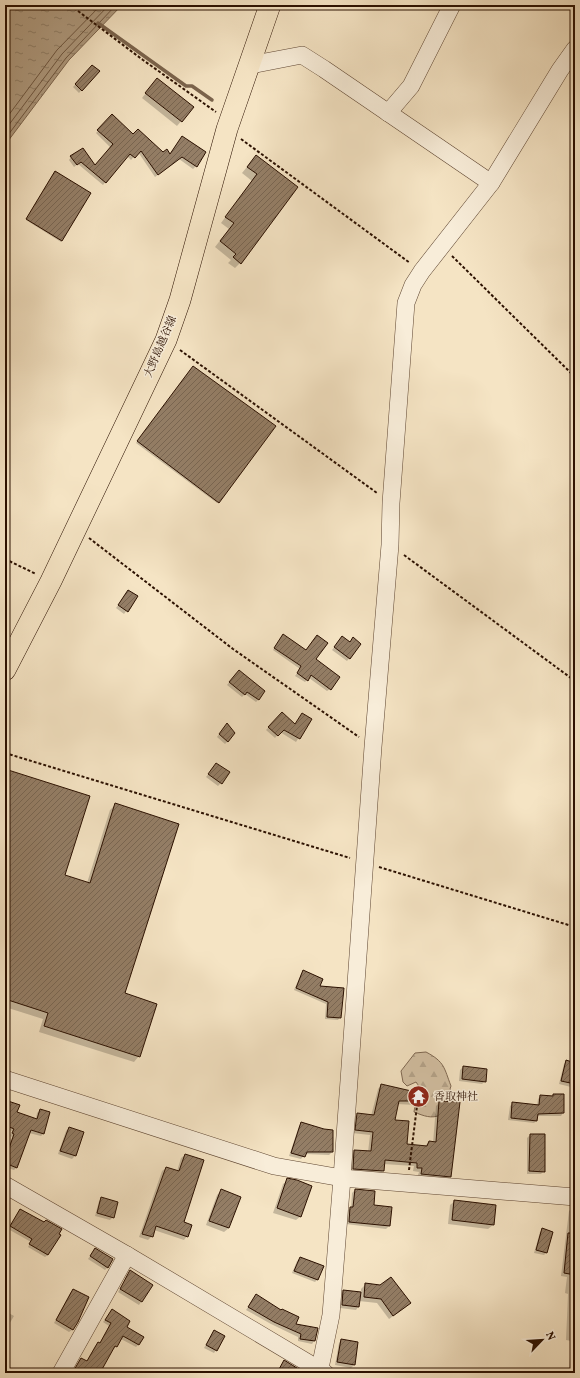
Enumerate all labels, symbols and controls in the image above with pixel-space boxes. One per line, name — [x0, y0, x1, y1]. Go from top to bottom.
street label: 大野島越谷線 — [141, 314, 181, 380]
temple icon: 香取神社 — [405, 1084, 431, 1110]
place label: 香取神社 — [434, 1090, 478, 1105]
north arrow — [522, 1320, 562, 1360]
text: N — [541, 1330, 558, 1343]

